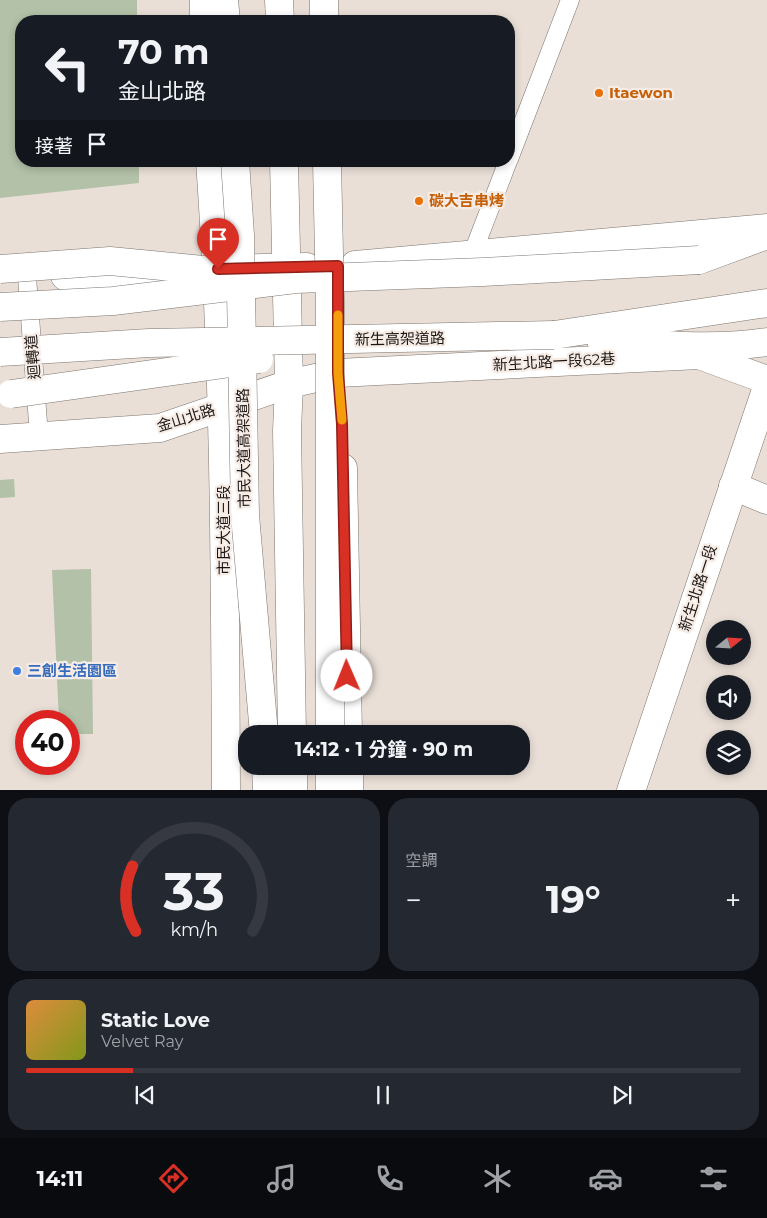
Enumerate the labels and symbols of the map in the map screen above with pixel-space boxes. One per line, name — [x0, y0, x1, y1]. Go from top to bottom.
place label: Itaewon — [609, 83, 673, 102]
marker: Itaewon — [593, 87, 605, 99]
place label: 碳大吉串烤 — [429, 191, 504, 210]
marker: 碳大吉串烤 — [413, 195, 425, 207]
pin — [197, 218, 239, 269]
street label: 新生高架道路 — [355, 328, 445, 349]
street label: 迴轉道 — [21, 334, 44, 380]
street label: 新生北路一段62巷 — [492, 349, 616, 374]
street label: 市民大道高架道路 — [233, 388, 254, 508]
street label: 金山北路 — [154, 400, 217, 435]
street label: 市民大道三段 — [214, 485, 233, 575]
street label: 新生北路一段 — [675, 542, 720, 634]
north arrow — [706, 620, 751, 665]
position arrow — [320, 649, 372, 701]
place label: 三創生活園區 — [27, 661, 117, 680]
marker: 三創生活園區 — [11, 665, 23, 677]
speed limit sign: 40 — [15, 710, 80, 775]

